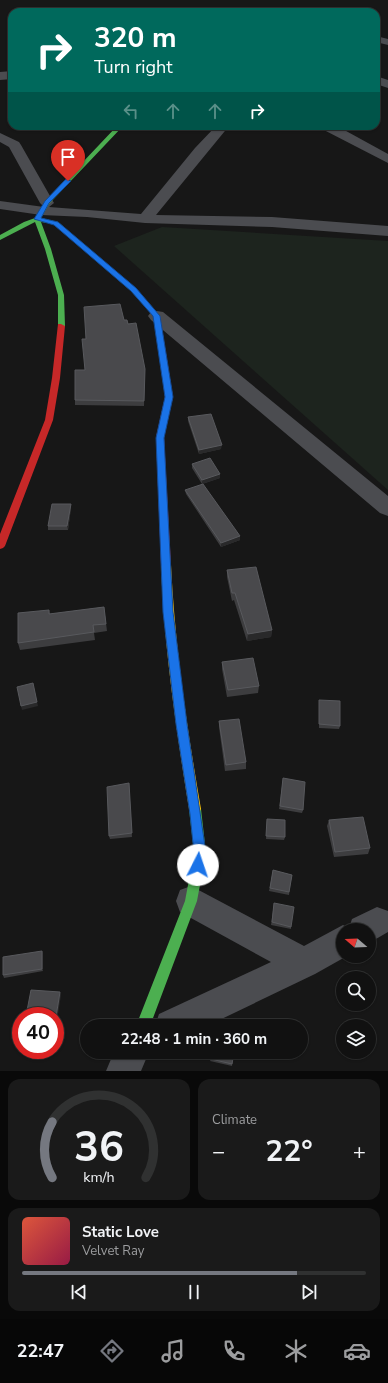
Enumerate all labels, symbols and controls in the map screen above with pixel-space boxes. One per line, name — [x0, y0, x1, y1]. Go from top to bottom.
text: 320 m — [94, 19, 177, 57]
icon: right — [28, 24, 80, 76]
text: Turn right — [94, 55, 173, 79]
icon: left — [120, 100, 142, 122]
icon: ahead — [162, 100, 184, 122]
icon: ahead — [204, 100, 226, 122]
icon: right — [246, 100, 268, 122]
pin — [51, 140, 85, 181]
icon: arrive — [57, 146, 79, 168]
position arrow — [177, 844, 219, 886]
north arrow — [336, 923, 376, 963]
map controls — [336, 923, 376, 1059]
button: search — [336, 971, 376, 1011]
speed limit sign: 40 — [12, 1007, 64, 1059]
button: layers — [336, 1019, 376, 1059]
text: 22:48 · 1 min · 360 m — [121, 1029, 267, 1049]
text: Climate — [212, 1111, 257, 1129]
text: 36 — [74, 1118, 124, 1175]
text: 22° — [265, 1131, 313, 1172]
text: − — [212, 1137, 225, 1167]
text: + — [353, 1137, 366, 1167]
text: km/h — [83, 1167, 115, 1186]
text: Static Love — [82, 1222, 159, 1242]
text: Velvet Ray — [82, 1242, 144, 1260]
icon: previous — [68, 1281, 90, 1303]
icon: pause — [183, 1281, 205, 1303]
icon: next — [298, 1281, 320, 1303]
icon: directions — [98, 1337, 126, 1365]
icon: music — [159, 1337, 187, 1365]
icon: phone — [220, 1337, 248, 1365]
icon: climate — [282, 1337, 310, 1365]
icon: car — [343, 1337, 371, 1365]
text: 22:47 — [17, 1339, 64, 1363]

